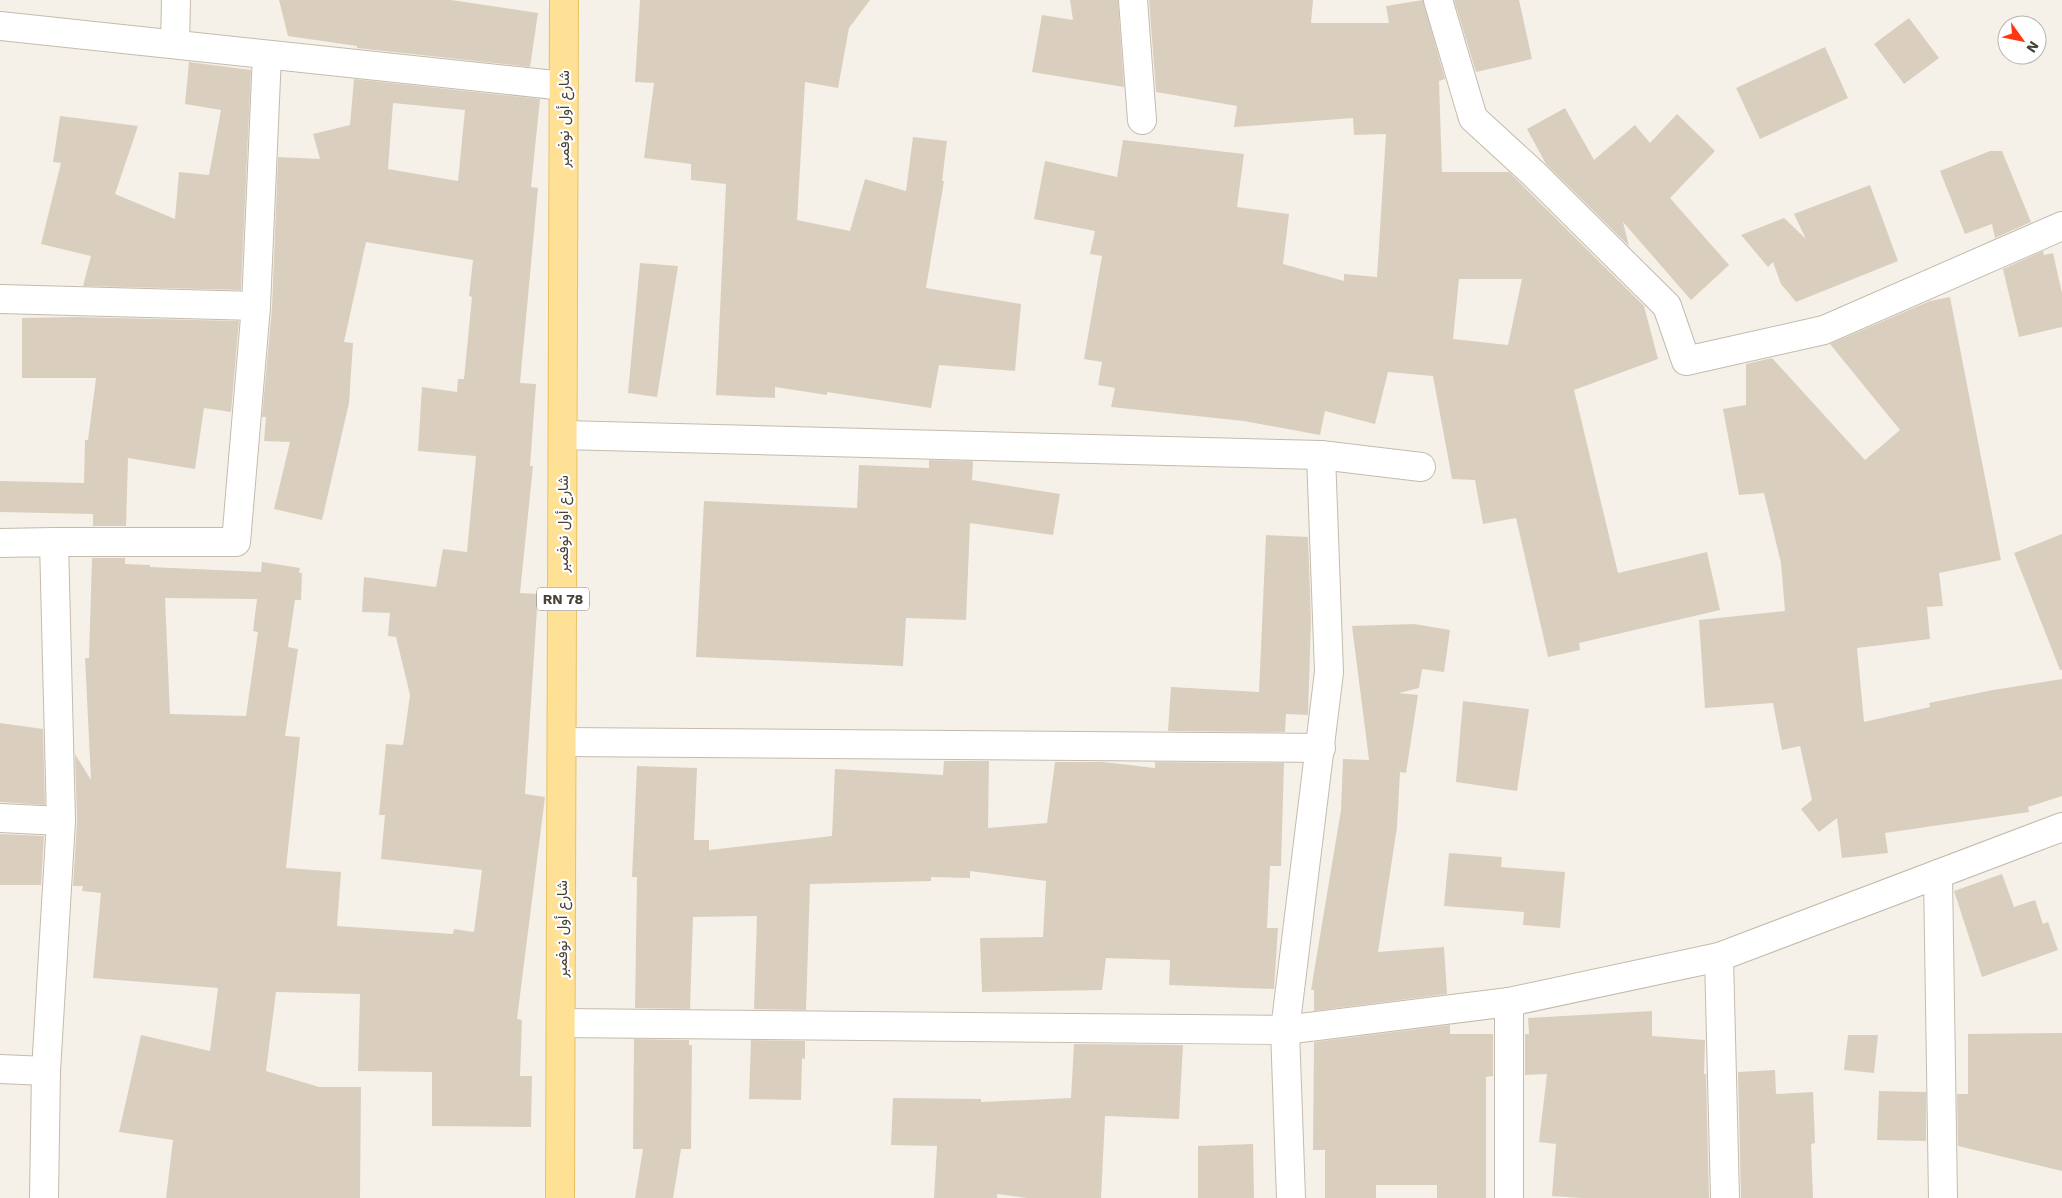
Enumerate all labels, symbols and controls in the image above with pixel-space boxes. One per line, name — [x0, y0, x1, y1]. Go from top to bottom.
north arrow — [1997, 15, 2047, 65]
text: N — [2023, 38, 2042, 56]
street label: شارع أول نوفمبر — [555, 70, 575, 169]
street label: شارع أول نوفمبر — [554, 475, 574, 574]
road number: RN 78 — [537, 588, 589, 610]
street label: شارع أول نوفمبر — [553, 880, 573, 979]

